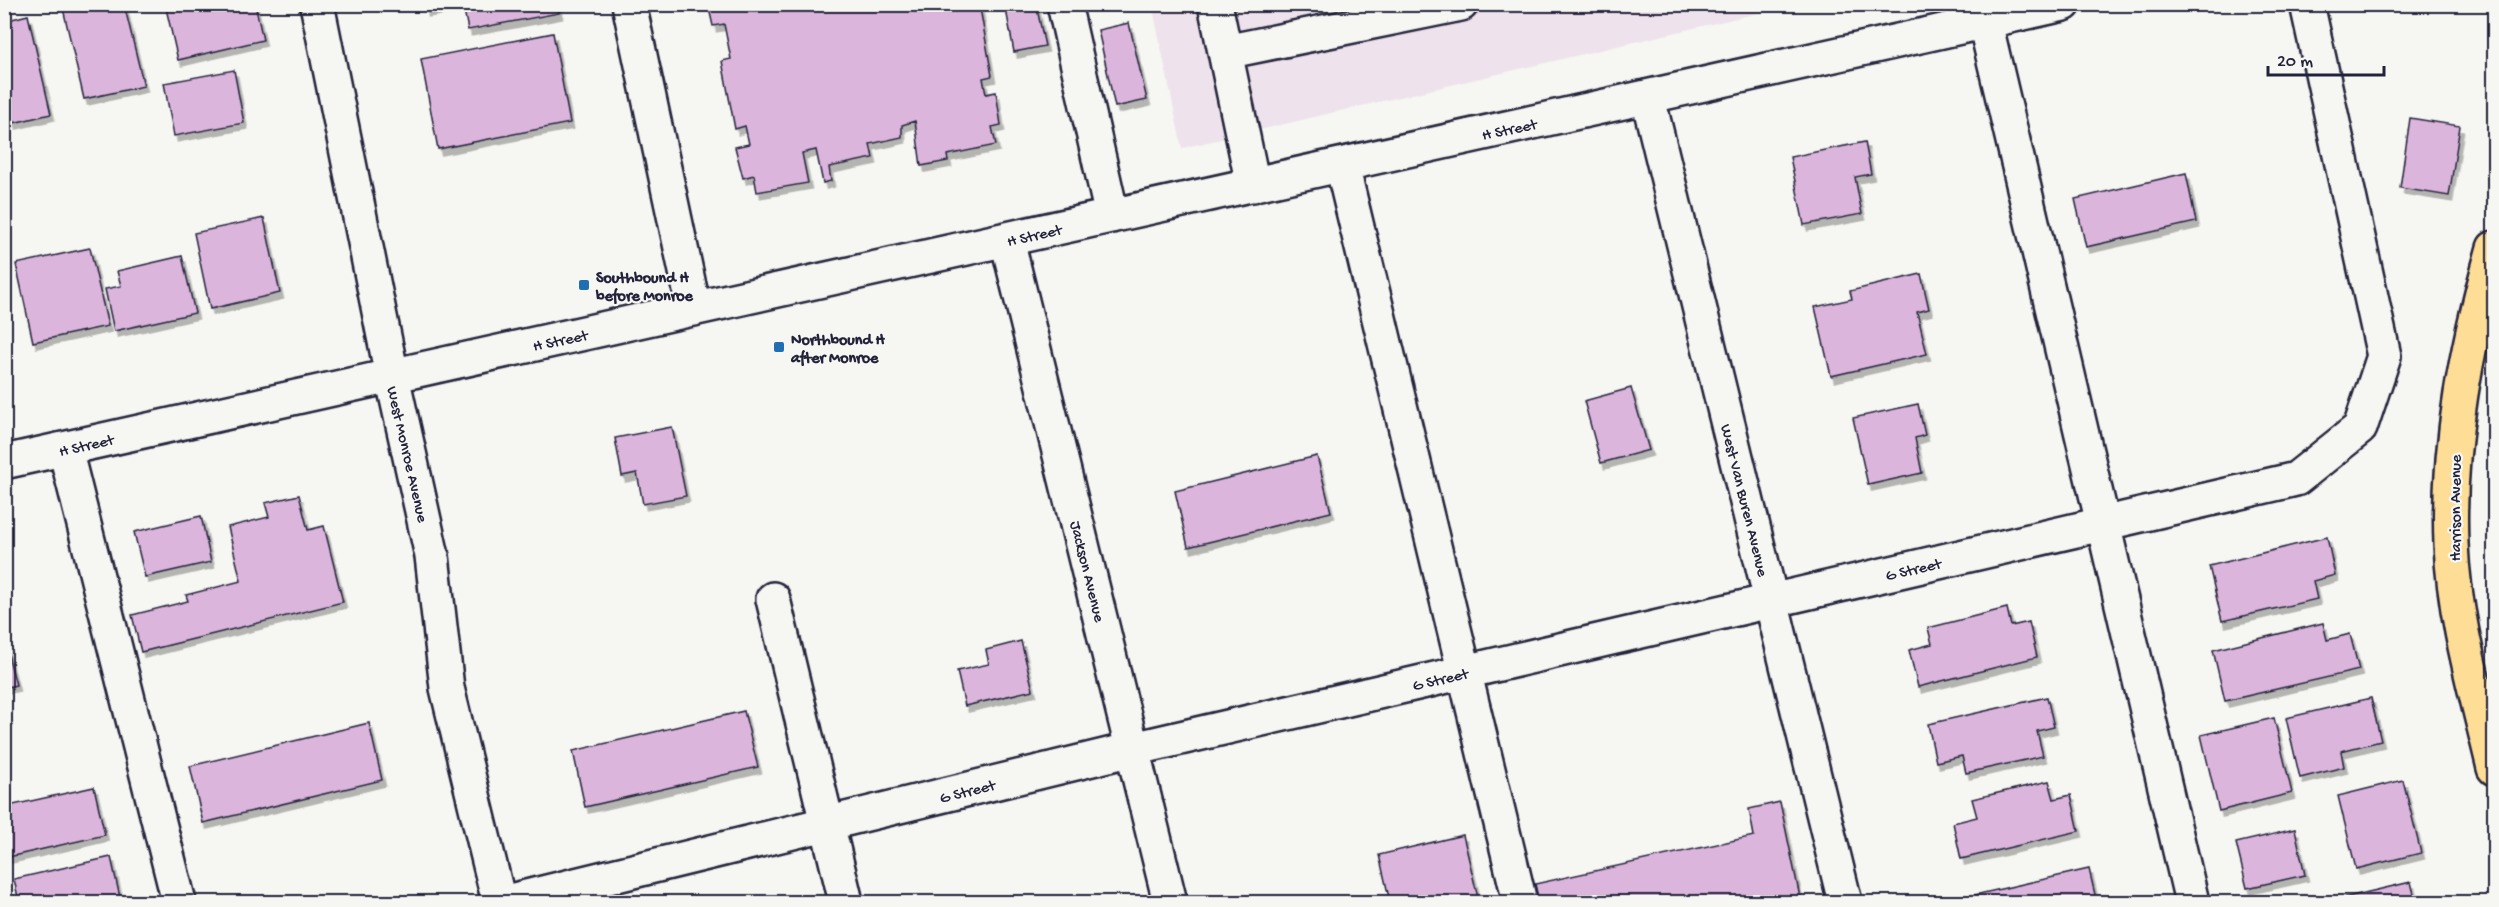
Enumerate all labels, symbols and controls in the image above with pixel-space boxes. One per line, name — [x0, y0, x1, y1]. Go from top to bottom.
scale bar — [2268, 39, 2384, 77]
text: 20 m — [2277, 52, 2313, 73]
street label: H Street — [1481, 116, 1540, 146]
street label: H Street — [1006, 222, 1065, 253]
place label: Southbound H before Monroe — [595, 270, 694, 307]
marker: Southbound H before Monroe — [577, 278, 591, 292]
street label: H Street — [532, 327, 591, 357]
place label: Northbound H after Monroe — [790, 332, 886, 369]
marker: Northbound H after Monroe — [772, 340, 786, 354]
street label: West Monroe Avenue — [381, 385, 431, 525]
street label: West Van Buren Avenue — [1714, 423, 1771, 580]
street label: H Street — [58, 432, 117, 463]
street label: Harrison Avenue — [2448, 454, 2467, 561]
street label: Jackson Avenue — [1064, 519, 1108, 625]
street label: G Street — [1884, 555, 1945, 587]
street label: G Street — [1411, 665, 1472, 697]
street label: G Street — [938, 777, 999, 809]

